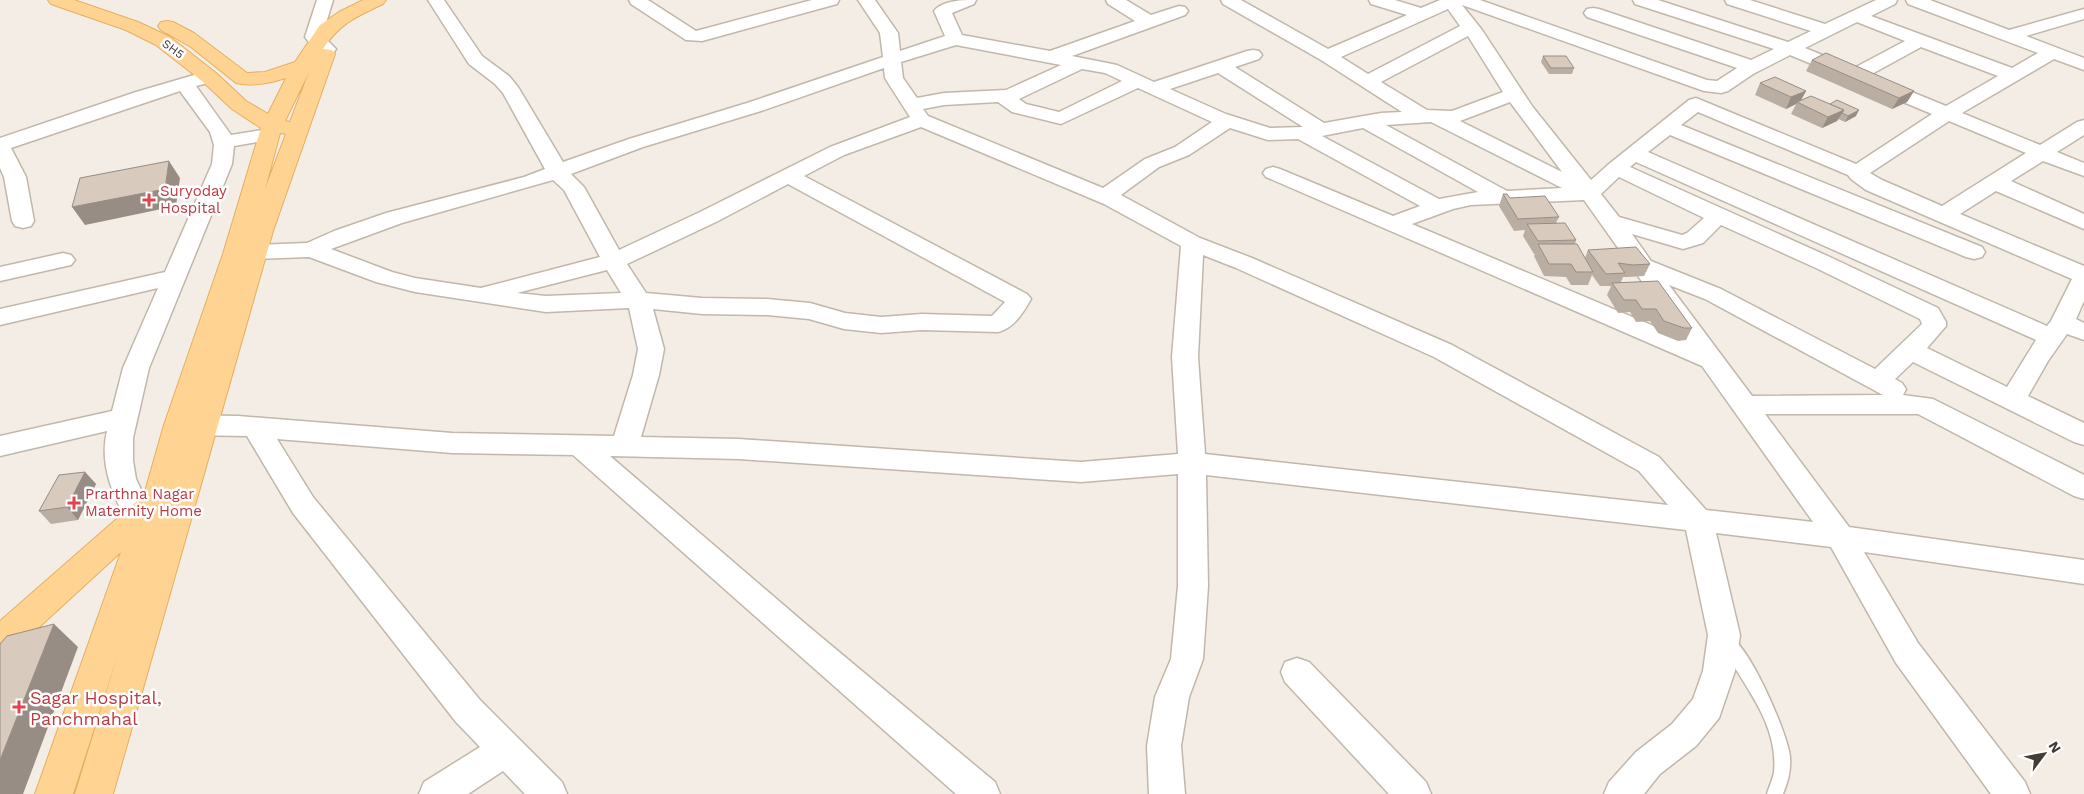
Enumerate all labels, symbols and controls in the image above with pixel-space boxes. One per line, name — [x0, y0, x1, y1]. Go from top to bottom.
street label: SH5 — [159, 36, 187, 62]
place label: Suryoday Hospital — [160, 182, 227, 217]
marker: Suryoday Hospital — [142, 193, 156, 207]
place label: Prarthna Nagar Maternity Home — [85, 485, 202, 520]
marker: Prarthna Nagar Maternity Home — [67, 496, 81, 510]
place label: Sagar Hospital, Panchmahal — [30, 687, 162, 729]
marker: Sagar Hospital, Panchmahal — [12, 700, 26, 714]
north arrow — [2019, 729, 2069, 779]
text: N — [2045, 738, 2065, 756]

